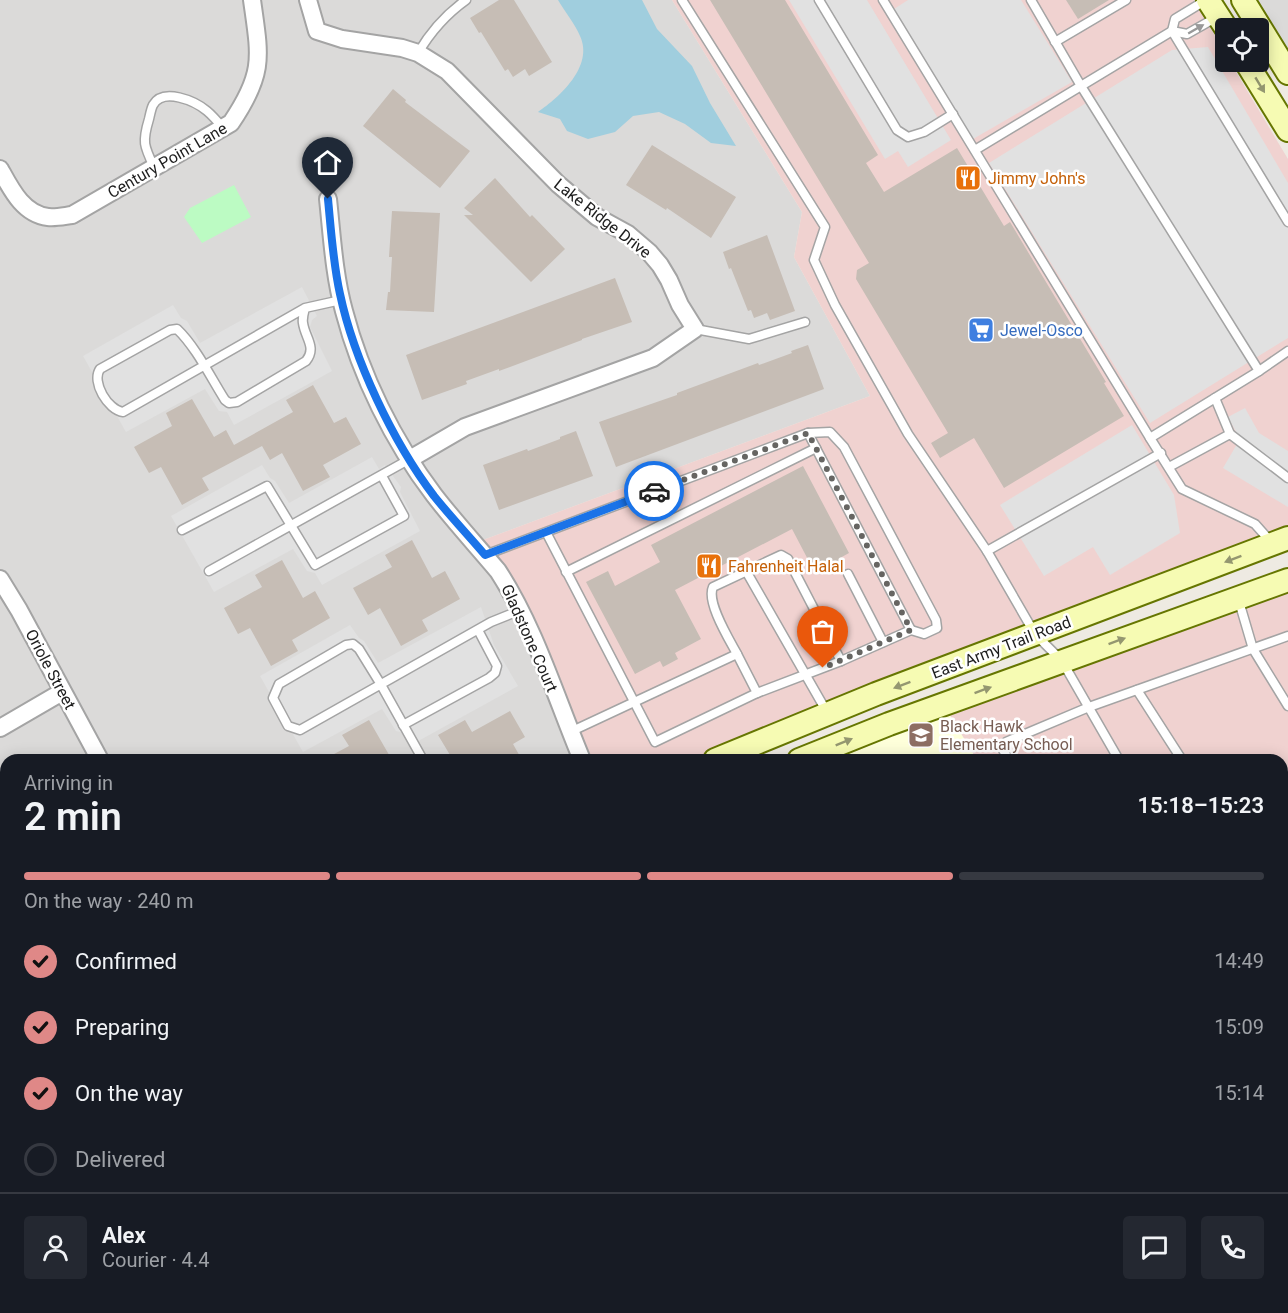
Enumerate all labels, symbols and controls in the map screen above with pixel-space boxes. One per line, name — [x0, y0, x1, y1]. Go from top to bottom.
map controls — [1215, 18, 1269, 72]
button: locate — [1215, 18, 1269, 72]
one-way arrow — [1188, 24, 1205, 34]
one-way arrow — [1255, 77, 1266, 93]
street label: Century Point Lane — [104, 119, 230, 202]
pin — [302, 137, 353, 199]
icon: home — [311, 146, 344, 179]
restaurant icon: Jimmy John's — [953, 163, 983, 193]
place label: Jimmy John's — [988, 169, 1086, 188]
street label: Lake Ridge Drive — [550, 175, 655, 262]
supermarket icon: Jewel-Osco — [966, 315, 996, 345]
place label: Jewel-Osco — [1000, 321, 1083, 340]
courier — [624, 461, 684, 521]
icon: car — [638, 475, 671, 508]
restaurant icon: Fahrenheit Halal — [694, 551, 724, 581]
one-way arrow — [1224, 554, 1242, 564]
place label: Fahrenheit Halal — [728, 557, 844, 576]
street label: Gladstone Court — [497, 582, 562, 695]
pin — [797, 606, 848, 668]
street label: East Army Trail Road — [929, 612, 1073, 683]
icon: bag — [806, 615, 839, 648]
street label: Oriole Street — [22, 626, 80, 713]
one-way arrow — [1109, 636, 1127, 646]
one-way arrow — [893, 680, 911, 690]
one-way arrow — [975, 684, 993, 694]
place label: Black Hawk Elementary School — [940, 717, 1073, 754]
school or university icon: Black Hawk Elementary School — [906, 720, 936, 750]
one-way arrow — [835, 737, 853, 746]
text: Arriving in — [24, 771, 113, 795]
text: 15:18–15:23 — [1137, 793, 1264, 818]
text: 2 min — [24, 794, 122, 840]
text: On the way · 240 m — [24, 889, 193, 913]
icon: check — [24, 945, 57, 978]
text: Confirmed — [75, 949, 177, 974]
text: 14:49 — [1214, 949, 1264, 973]
icon: check — [24, 1011, 57, 1044]
text: Preparing — [75, 1015, 169, 1040]
text: 15:09 — [1214, 1015, 1264, 1039]
icon: check — [24, 1077, 57, 1110]
text: On the way — [75, 1081, 183, 1106]
text: 15:14 — [1214, 1081, 1264, 1105]
text: Delivered — [75, 1147, 165, 1172]
button: person — [24, 1216, 87, 1279]
button: chat — [1123, 1216, 1186, 1279]
button: phone — [1201, 1216, 1264, 1279]
text: Alex — [102, 1223, 146, 1248]
text: Courier · 4.4 — [102, 1248, 209, 1272]

